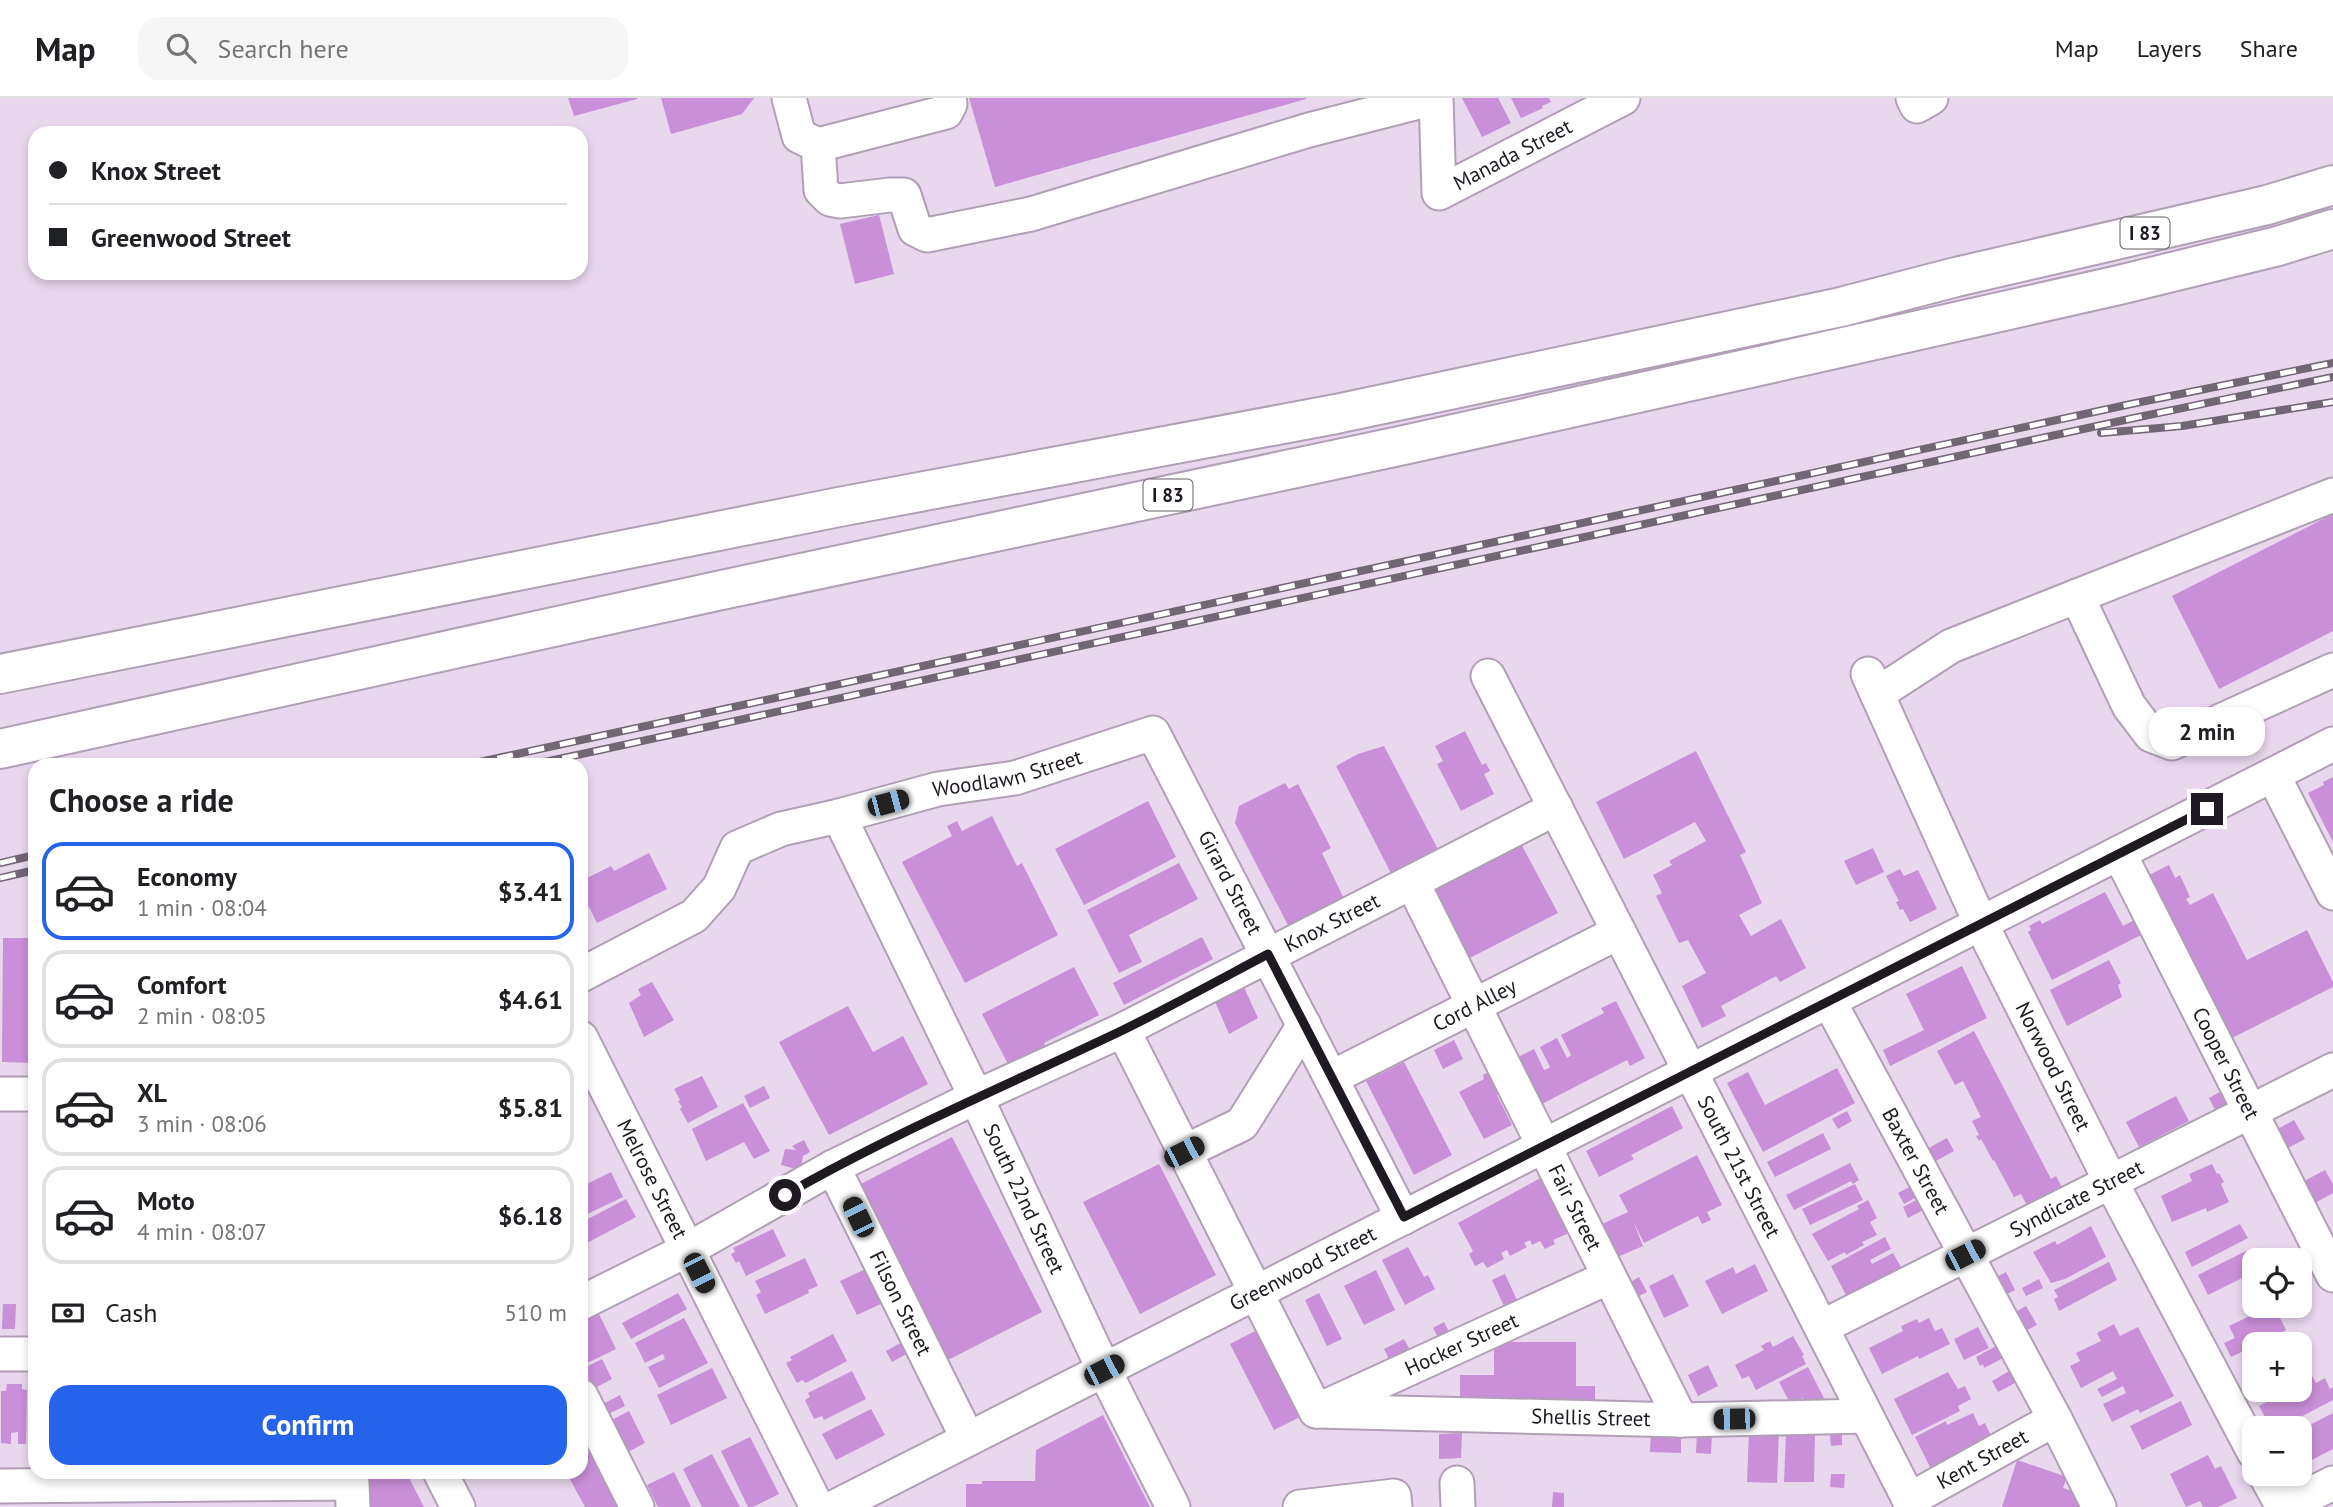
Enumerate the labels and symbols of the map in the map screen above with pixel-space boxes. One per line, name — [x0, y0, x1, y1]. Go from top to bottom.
street label: Manada Street — [1449, 113, 1576, 196]
road number: I 83 — [2120, 217, 2170, 248]
road number: I 83 — [1144, 480, 1192, 510]
callout: 2 min — [2149, 708, 2265, 756]
street label: Woodlawn Street — [931, 743, 1086, 803]
car — [865, 787, 912, 819]
route end — [2191, 793, 2223, 825]
street label: Girard Street — [1192, 826, 1269, 939]
street label: Knox Street — [1279, 887, 1384, 958]
street label: Cord Alley — [1428, 972, 1521, 1037]
street label: Norwood Street — [2010, 997, 2097, 1135]
street label: Cooper Street — [2186, 1003, 2266, 1124]
street label: South 21st Street — [1692, 1091, 1787, 1242]
street label: Baxter Street — [1876, 1103, 1956, 1219]
street label: Melrose Street — [611, 1115, 694, 1243]
street label: South 22nd Street — [977, 1119, 1071, 1278]
car — [1161, 1133, 1208, 1171]
street label: Syndicate Street — [2005, 1154, 2148, 1243]
street label: Fair Street — [1542, 1160, 1608, 1255]
route start — [769, 1179, 801, 1211]
car — [840, 1194, 877, 1240]
street label: Greenwood Street — [1225, 1220, 1380, 1317]
car — [1942, 1236, 1989, 1274]
street label: Filson Street — [864, 1246, 938, 1360]
car — [681, 1250, 718, 1296]
street label: Hocker Street — [1400, 1306, 1522, 1382]
car — [1081, 1351, 1128, 1389]
street label: Shellis Street — [1531, 1402, 1651, 1432]
car — [1713, 1408, 1756, 1430]
street label: Kent Street — [1932, 1423, 2033, 1495]

